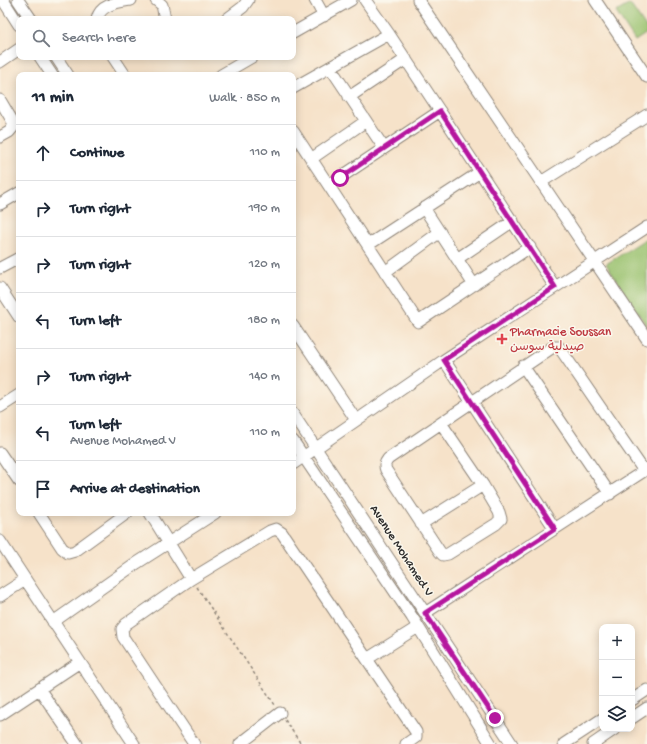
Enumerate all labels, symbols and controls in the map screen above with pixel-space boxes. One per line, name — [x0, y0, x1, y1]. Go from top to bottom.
search box — [16, 16, 296, 60]
icon: search — [30, 27, 52, 49]
text: Search here — [62, 29, 136, 47]
text: 11 min — [32, 88, 74, 108]
text: Walk · 850 m — [209, 91, 280, 106]
icon: ahead — [32, 142, 54, 164]
text: Continue — [70, 144, 124, 162]
text: 110 m — [250, 145, 280, 160]
route start — [331, 169, 349, 187]
icon: right — [32, 198, 54, 220]
text: Turn right — [70, 200, 130, 218]
text: 190 m — [249, 201, 280, 216]
icon: right — [32, 254, 54, 276]
text: Turn right — [70, 256, 130, 274]
text: 120 m — [249, 257, 280, 272]
icon: left — [32, 310, 54, 332]
text: Turn left — [70, 312, 121, 330]
text: 180 m — [248, 313, 280, 328]
place label: Pharmacie Soussan صيدلية سوسن — [509, 325, 612, 355]
marker: Pharmacie Soussan صيدلية سوسن — [497, 334, 507, 344]
icon: right — [32, 366, 54, 388]
text: Turn right — [70, 368, 130, 386]
text: 140 m — [249, 369, 280, 384]
text: Turn left — [70, 416, 121, 434]
icon: left — [32, 422, 54, 444]
text: 110 m — [250, 425, 280, 440]
text: Avenue Mohamed V — [70, 434, 176, 449]
icon: arrive — [32, 478, 54, 500]
text: Arrive at destination — [70, 480, 200, 498]
street label: Avenue Mohamed V — [366, 502, 436, 600]
map controls — [599, 624, 635, 732]
button: + — [599, 624, 635, 660]
button: − — [599, 660, 635, 696]
button: layers — [599, 696, 635, 732]
route end — [486, 709, 504, 727]

